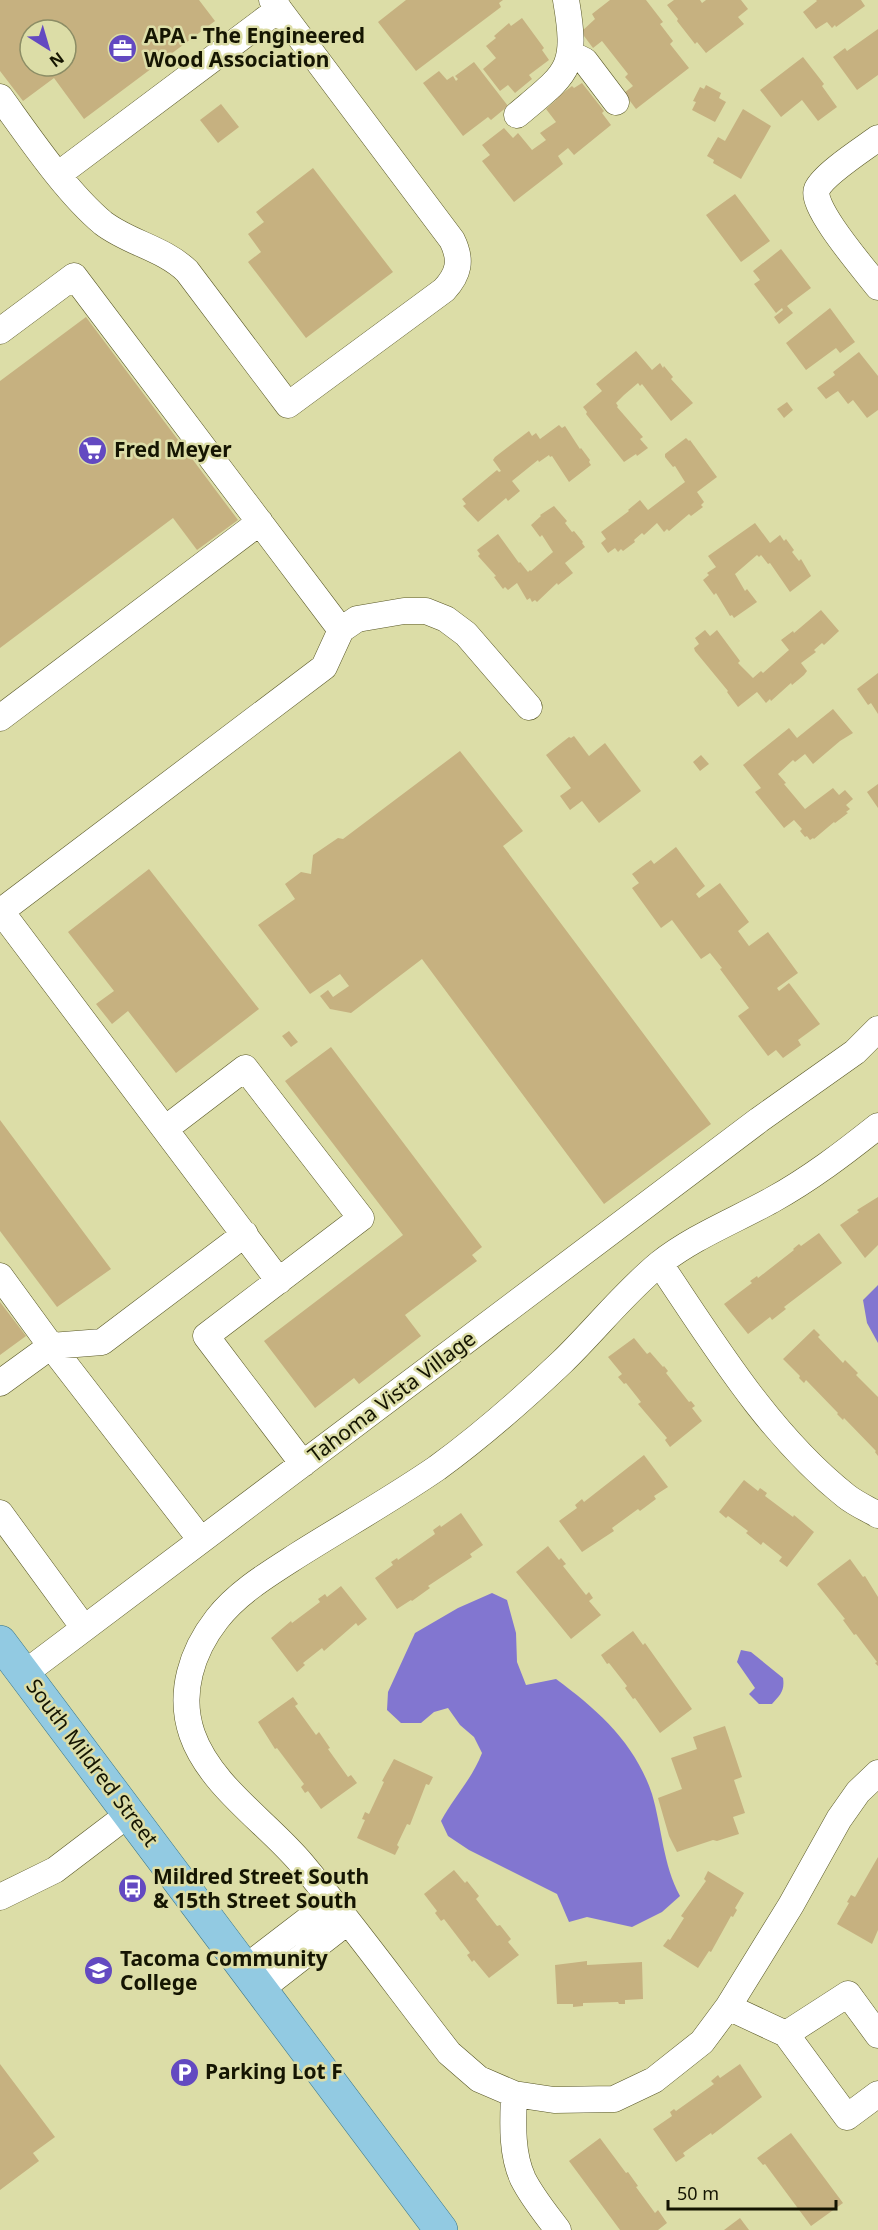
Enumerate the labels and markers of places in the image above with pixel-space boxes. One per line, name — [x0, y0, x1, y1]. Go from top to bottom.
place label: APA - The Engineered Wood Association — [144, 21, 365, 73]
office icon: APA - The Engineered Wood Association — [107, 32, 139, 64]
supermarket icon: Fred Meyer — [77, 434, 109, 466]
place label: Fred Meyer — [114, 435, 232, 463]
place label: Mildred Street South & 15th Street South — [153, 1862, 369, 1914]
bus stop icon: Mildred Street South & 15th Street South — [116, 1873, 148, 1905]
place label: Tacoma Community College — [120, 1944, 328, 1996]
school or university icon: Tacoma Community College — [83, 1955, 115, 1987]
parking icon: Parking Lot F — [168, 2056, 200, 2088]
place label: Parking Lot F — [205, 2057, 343, 2085]

